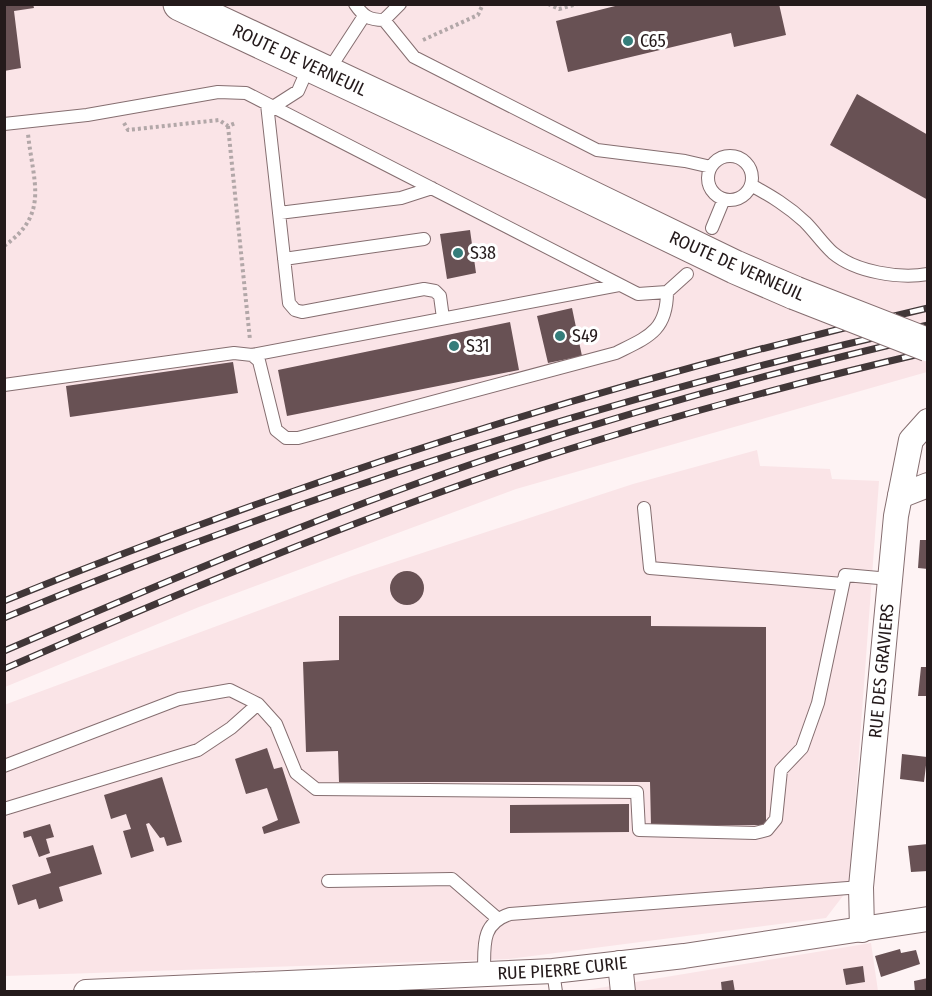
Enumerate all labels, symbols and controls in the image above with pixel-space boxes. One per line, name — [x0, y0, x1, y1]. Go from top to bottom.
street label: ROUTE DE VERNEUIL — [229, 19, 370, 101]
place label: C65 — [640, 30, 666, 52]
marker: C65 — [621, 34, 635, 48]
street label: ROUTE DE VERNEUIL — [666, 226, 808, 306]
place label: S38 — [470, 242, 496, 264]
marker: S38 — [451, 246, 465, 260]
place label: S49 — [572, 325, 598, 347]
marker: S49 — [553, 329, 567, 343]
place label: S31 — [466, 335, 490, 357]
marker: S31 — [447, 339, 461, 353]
street label: RUE DES GRAVIERS — [864, 603, 899, 739]
street label: RUE PIERRE CURIE — [497, 952, 629, 984]

